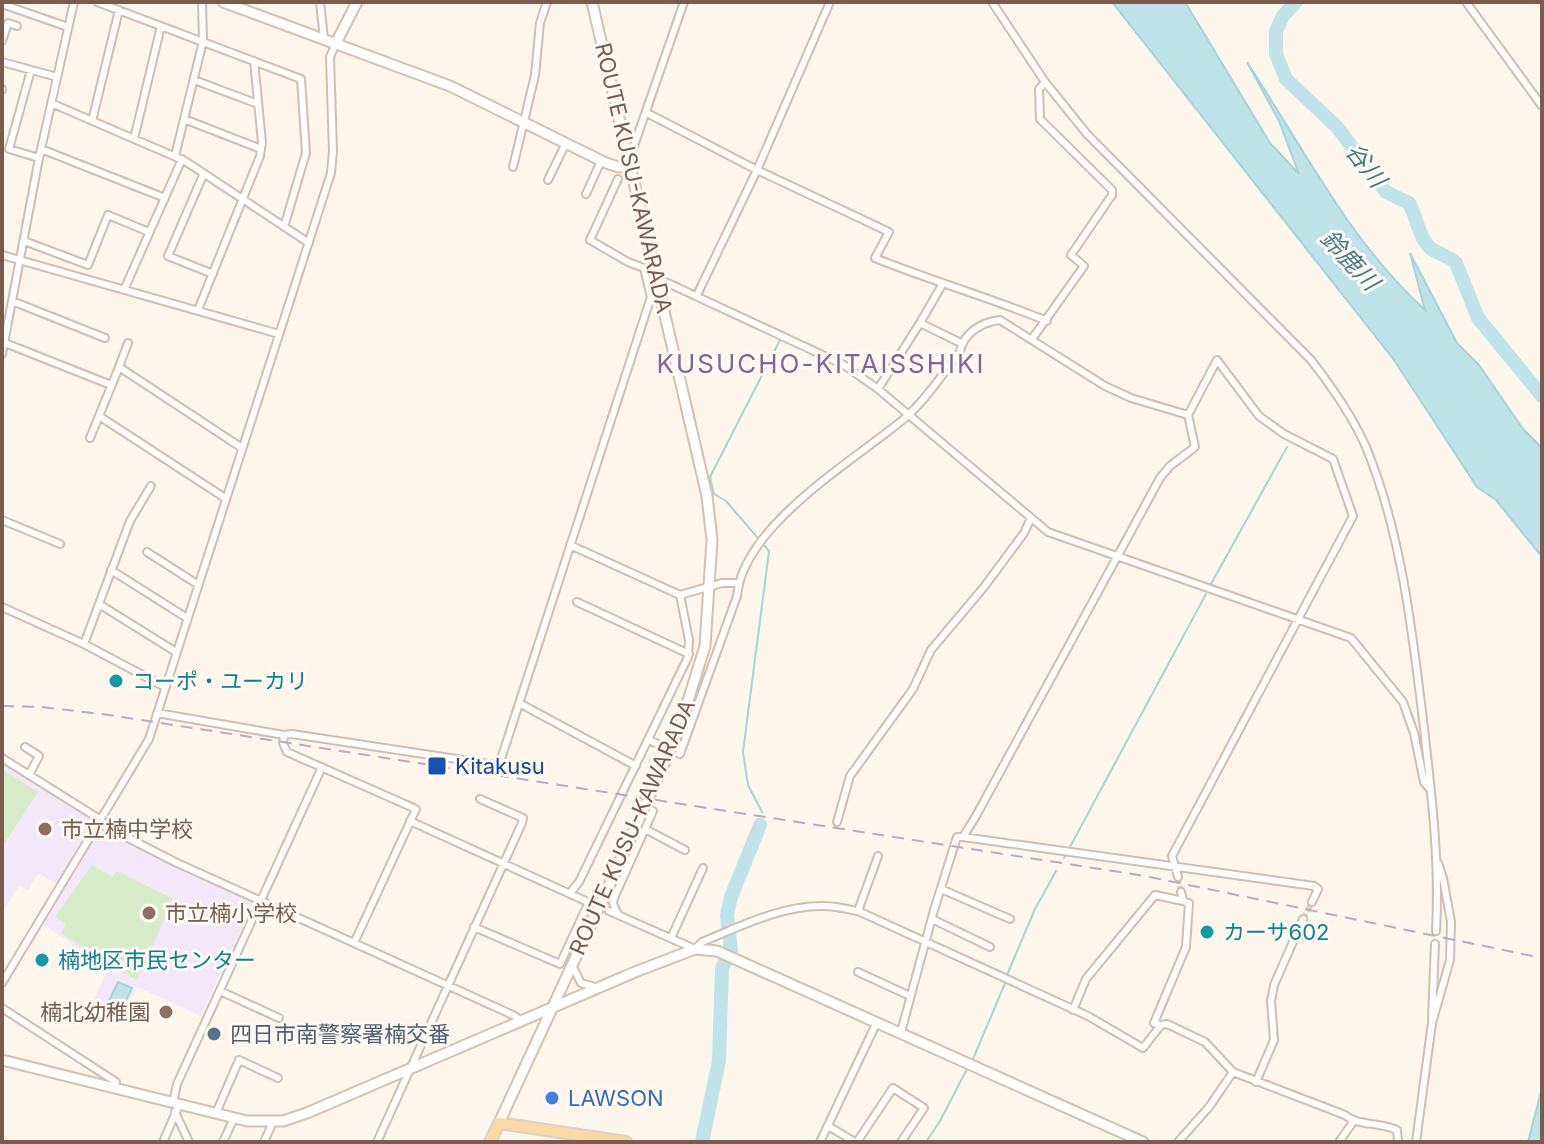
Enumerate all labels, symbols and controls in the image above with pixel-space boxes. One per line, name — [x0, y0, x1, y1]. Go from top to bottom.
street label: ROUTE KUSU-KAWARADA — [590, 40, 678, 316]
water label: 谷川 — [1340, 137, 1394, 195]
water label: 鈴鹿川 — [1315, 224, 1387, 298]
district label: KUSUCHO-KITAISSHIKI — [656, 348, 986, 379]
place label: コーポ・ユーカリ — [132, 668, 308, 694]
marker: コーポ・ユーカリ — [107, 672, 125, 690]
street label: ROUTE KUSU-KAWARADA — [564, 695, 700, 959]
place label: Kitakusu — [455, 753, 545, 779]
marker: Kitakusu — [426, 755, 448, 777]
place label: 市立楠中学校 — [61, 816, 193, 842]
marker: 市立楠中学校 — [36, 820, 54, 838]
place label: 市立楠小学校 — [165, 900, 297, 926]
marker: 市立楠小学校 — [140, 904, 158, 922]
place label: カーサ602 — [1223, 919, 1330, 945]
marker: カーサ602 — [1198, 923, 1216, 941]
place label: 楠地区市民センター — [58, 947, 256, 973]
marker: 楠地区市民センター — [33, 951, 51, 969]
place label: 楠北幼稚園 — [40, 999, 150, 1025]
marker: 楠北幼稚園 — [157, 1003, 175, 1021]
place label: 四日市南警察署楠交番 — [230, 1021, 450, 1047]
marker: 四日市南警察署楠交番 — [205, 1025, 223, 1043]
place label: LAWSON — [568, 1085, 664, 1111]
marker: LAWSON — [543, 1089, 561, 1107]

